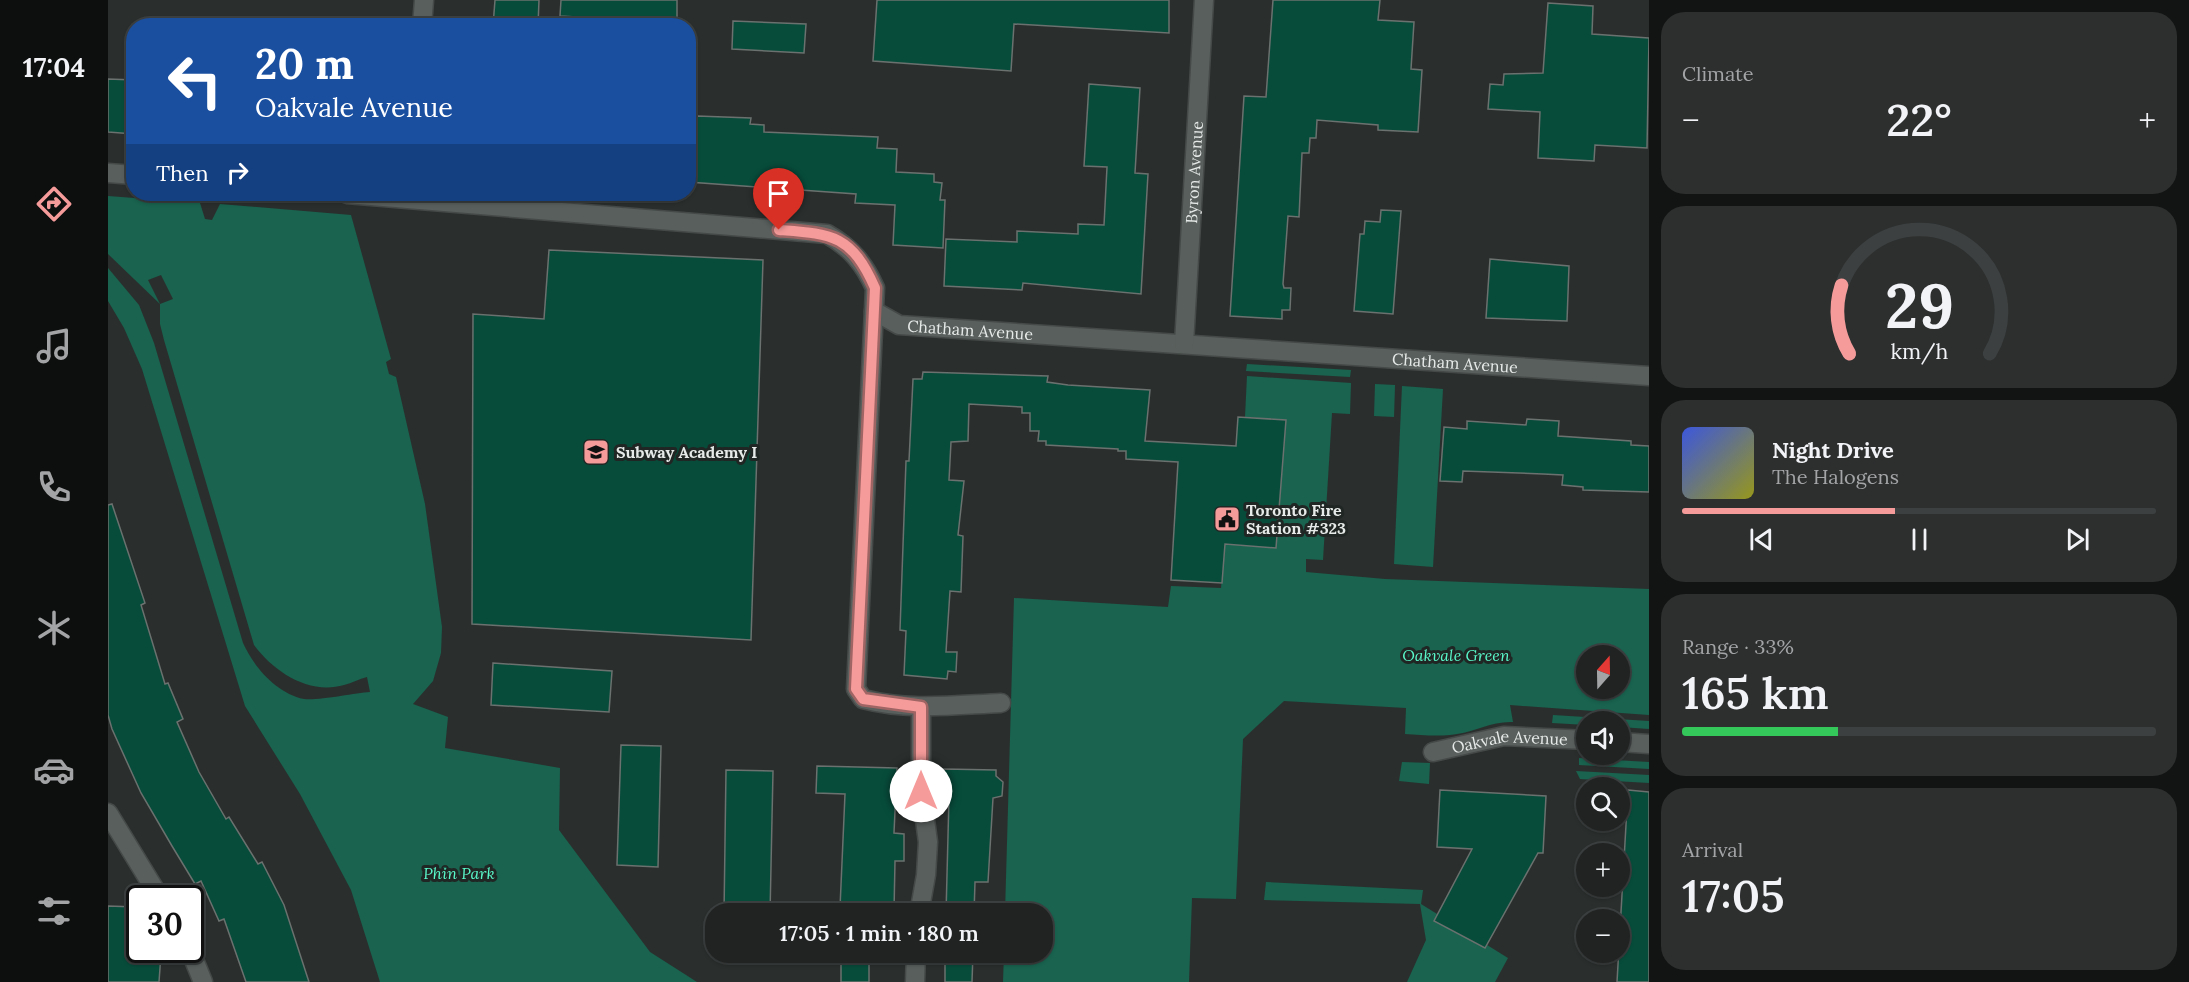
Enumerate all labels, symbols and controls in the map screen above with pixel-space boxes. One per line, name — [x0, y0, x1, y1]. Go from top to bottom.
text: 20 m — [255, 37, 354, 91]
icon: left — [156, 42, 234, 120]
text: 17:04 — [23, 50, 85, 84]
text: Climate — [1682, 61, 1754, 86]
text: Oakvale Avenue — [255, 90, 453, 124]
text: 22° — [1886, 91, 1952, 148]
text: − — [1682, 99, 1700, 141]
text: + — [2139, 99, 2156, 141]
street label: Byron Avenue — [1181, 120, 1207, 224]
icon: right — [221, 156, 254, 189]
text: Then — [156, 159, 209, 187]
pin — [753, 168, 804, 230]
icon: arrive — [762, 177, 795, 210]
icon: directions — [33, 183, 75, 225]
text: 29 — [1884, 265, 1954, 345]
street label: Chatham Avenue — [907, 316, 1034, 344]
icon: music — [33, 325, 75, 367]
text: km/h — [1890, 337, 1948, 365]
street label: Chatham Avenue — [1392, 349, 1519, 377]
text: Night Drive — [1772, 436, 1894, 464]
school or university icon: Subway Academy I — [581, 437, 611, 467]
place label: Subway Academy I — [616, 442, 757, 462]
text: The Halogens — [1772, 464, 1899, 489]
icon: phone — [33, 466, 75, 508]
place label: Toronto Fire Station #323 — [1246, 500, 1346, 538]
public building icon: Toronto Fire Station #323 — [1212, 504, 1242, 534]
icon: previous — [1745, 523, 1778, 556]
icon: pause — [1903, 523, 1936, 556]
icon: next — [2061, 523, 2094, 556]
icon: climate — [33, 607, 75, 649]
text: Range · 33% — [1682, 634, 1794, 659]
park label: Oakvale Green — [1402, 645, 1510, 665]
north arrow — [1576, 645, 1630, 699]
map controls — [1576, 645, 1630, 963]
text: 165 km — [1682, 664, 1829, 721]
button: sound — [1576, 711, 1630, 765]
street label: Oakvale Avenue — [1450, 726, 1569, 758]
icon: car — [33, 749, 75, 791]
position arrow — [889, 759, 953, 823]
button: search — [1576, 777, 1630, 831]
text: Arrival — [1682, 837, 1743, 862]
button: + — [1576, 843, 1630, 897]
park label: Phin Park — [423, 863, 495, 883]
text: 17:05 — [1682, 867, 1785, 924]
speed limit sign: 30 — [126, 885, 204, 963]
icon: filters — [33, 890, 75, 932]
button: − — [1576, 909, 1630, 963]
text: 17:05 · 1 min · 180 m — [779, 919, 979, 947]

